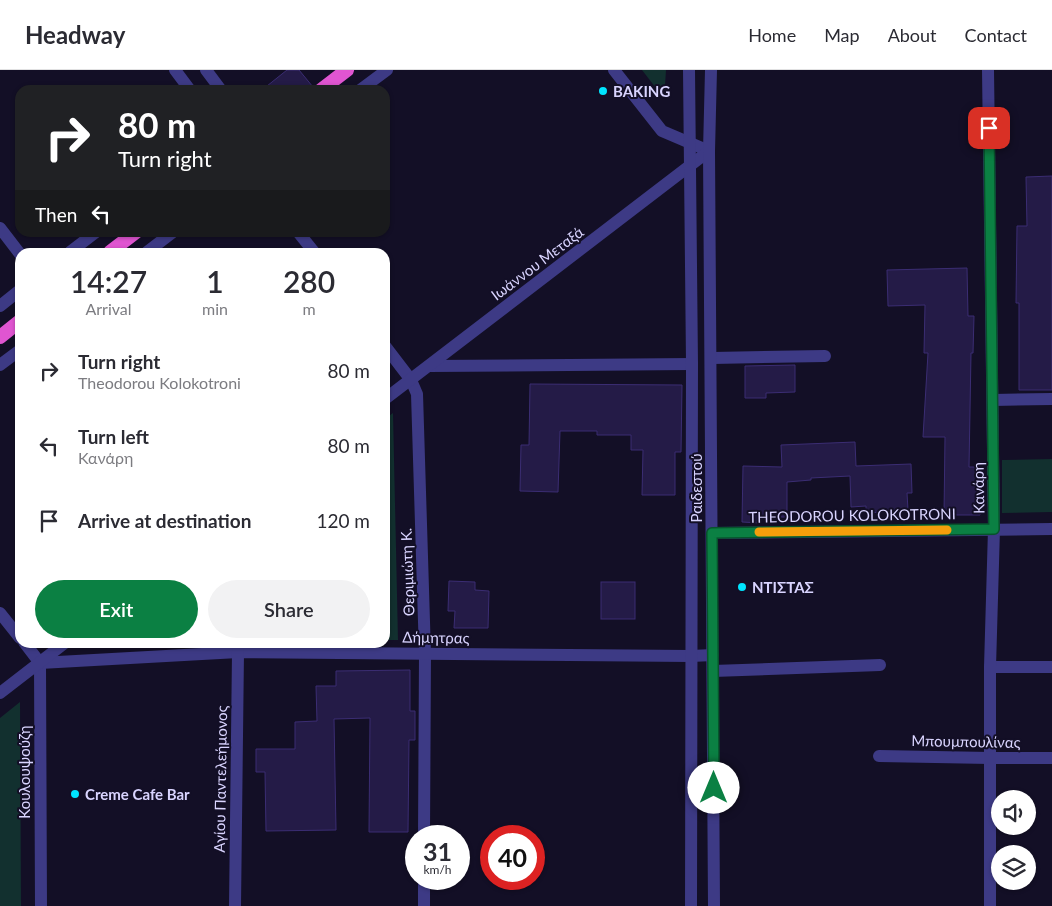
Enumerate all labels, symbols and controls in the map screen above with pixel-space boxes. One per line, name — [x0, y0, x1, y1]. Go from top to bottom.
text: Headway — [25, 20, 125, 49]
text: Home — [748, 24, 796, 46]
text: Map — [824, 24, 860, 46]
text: About — [888, 24, 937, 46]
text: Contact — [965, 24, 1027, 46]
place label: BAKING — [613, 82, 670, 100]
marker: BAKING — [597, 85, 609, 97]
text: 80 m — [118, 103, 196, 145]
icon: right — [35, 105, 100, 170]
pin — [968, 107, 1010, 149]
icon: arrive — [975, 114, 1003, 142]
text: Turn right — [118, 145, 212, 172]
icon: left — [87, 200, 115, 228]
text: Then — [35, 203, 77, 226]
street label: Ιωάννου Μεταξά — [487, 222, 587, 304]
text: 14:27 — [70, 263, 147, 299]
text: 1 — [206, 263, 224, 299]
text: 280 — [283, 263, 335, 299]
text: Arrival — [85, 299, 132, 318]
text: min — [202, 299, 228, 318]
text: m — [302, 299, 316, 318]
text: Turn right — [78, 350, 160, 373]
icon: right — [35, 357, 63, 385]
text: 80 m — [327, 359, 370, 382]
text: Theodorou Kolokotroni — [78, 373, 241, 392]
text: Turn left — [78, 425, 149, 448]
icon: left — [35, 432, 63, 460]
text: 80 m — [327, 434, 370, 457]
text: Κανάρη — [78, 448, 133, 467]
street label: Ραιδεστού — [687, 454, 705, 522]
street label: Κανάρη — [969, 462, 987, 514]
street label: THEODOROU KOLOKOTRONI — [748, 504, 956, 526]
icon: arrive — [35, 507, 63, 535]
text: Arrive at destination — [78, 509, 251, 532]
text: 120 m — [316, 509, 370, 532]
street label: Θεριμιώτη Κ. — [396, 527, 418, 617]
place label: ΝΤΙΣΤΑΣ — [752, 578, 814, 596]
button: Exit — [35, 580, 198, 638]
button: Share — [208, 580, 370, 638]
marker: ΝΤΙΣΤΑΣ — [736, 581, 748, 593]
street label: Δήμητρας — [402, 627, 470, 647]
street label: Αγίου Παντελεήμονος — [210, 705, 230, 853]
street label: Κουλουψούζη — [15, 725, 33, 819]
street label: Μπουμπουλίνας — [911, 731, 1021, 751]
position arrow — [687, 761, 739, 813]
place label: Creme Cafe Bar — [85, 785, 190, 803]
marker: Creme Cafe Bar — [69, 788, 81, 800]
map controls — [991, 790, 1036, 890]
button: sound — [991, 790, 1036, 835]
speed limit sign: 40 — [480, 825, 545, 890]
text: 31 — [423, 836, 452, 866]
button: layers — [991, 845, 1036, 890]
text: km/h — [423, 862, 452, 877]

